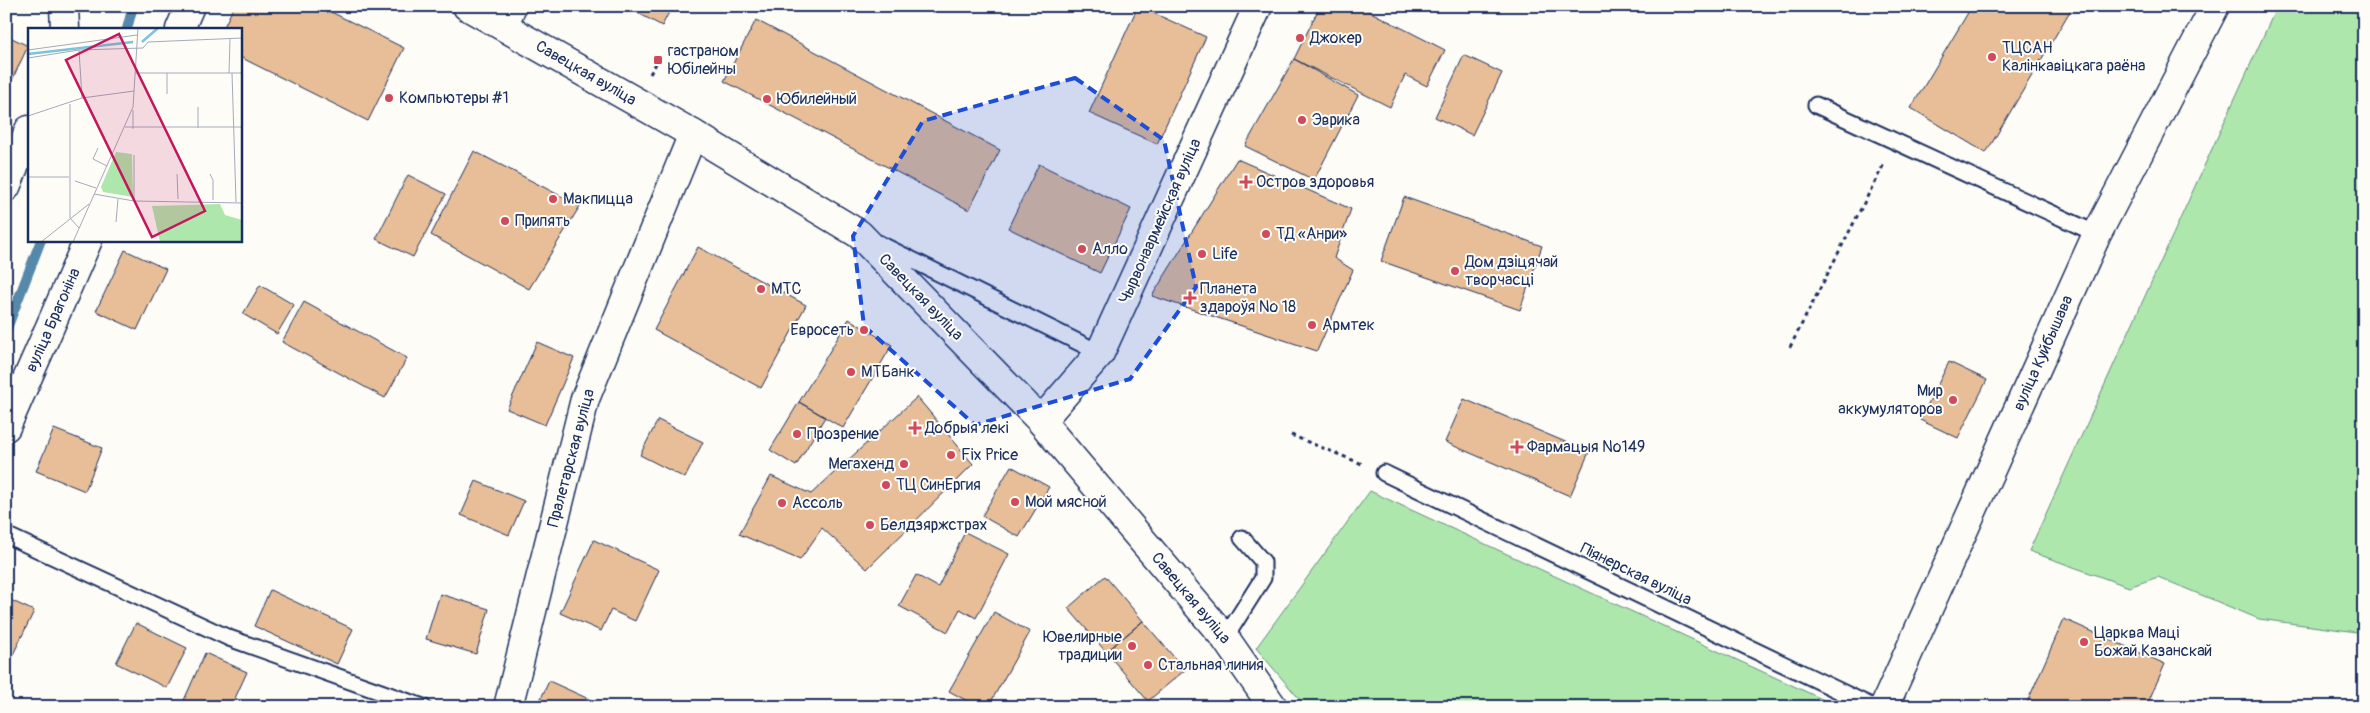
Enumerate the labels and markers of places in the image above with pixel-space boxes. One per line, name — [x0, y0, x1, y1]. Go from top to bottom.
place label: Джокер — [1309, 28, 1362, 48]
marker: Джокер — [1294, 32, 1306, 44]
place label: ТЦСАН Калінкавіцкага раёна — [2002, 38, 2145, 76]
place label: гастраном Юбілейны — [668, 41, 739, 79]
marker: ТЦСАН Калінкавіцкага раёна — [1986, 51, 1998, 63]
marker: гастраном Юбілейны — [652, 54, 664, 66]
place label: Компьютеры #1 — [399, 88, 509, 108]
place label: Юбилейный — [777, 89, 857, 109]
marker: Компьютеры #1 — [383, 92, 395, 104]
marker: Юбилейный — [761, 93, 773, 105]
place label: Эврика — [1312, 110, 1360, 130]
marker: Эврика — [1296, 114, 1308, 126]
place label: Остров здоровья — [1256, 172, 1374, 192]
marker: Остров здоровья — [1240, 176, 1252, 188]
place label: Макпицца — [563, 189, 633, 209]
marker: Макпицца — [547, 193, 559, 205]
place label: Припять — [515, 211, 570, 231]
marker: Припять — [499, 215, 511, 227]
place label: ТД «Анри» — [1276, 224, 1347, 244]
marker: ТД «Анри» — [1260, 228, 1272, 240]
place label: Алло — [1092, 239, 1128, 259]
marker: Алло — [1076, 243, 1088, 255]
place label: Life — [1212, 244, 1237, 264]
marker: Life — [1196, 248, 1208, 260]
place label: Дом дзіцячай творчасці — [1464, 252, 1558, 290]
marker: Дом дзіцячай творчасці — [1449, 265, 1461, 277]
place label: МТС — [771, 279, 801, 299]
place label: Планета здароўя № 18 — [1200, 279, 1296, 317]
marker: МТС — [755, 283, 767, 295]
marker: Планета здароўя № 18 — [1184, 292, 1196, 304]
place label: Армтек — [1322, 315, 1375, 335]
marker: Армтек — [1306, 319, 1318, 331]
place label: Евросеть — [790, 320, 854, 340]
marker: Евросеть — [858, 324, 870, 336]
place label: МТБанк — [861, 362, 915, 382]
marker: МТБанк — [845, 366, 857, 378]
place label: Мир аккумуляторов — [1838, 381, 1943, 419]
marker: Мир аккумуляторов — [1947, 394, 1959, 406]
place label: Добрыя лекі — [924, 418, 1009, 438]
marker: Добрыя лекі — [909, 422, 921, 434]
place label: Прозрение — [807, 424, 879, 444]
marker: Прозрение — [791, 428, 803, 440]
place label: Фармацыя №149 — [1527, 437, 1645, 457]
marker: Фармацыя №149 — [1511, 441, 1523, 453]
place label: Fix Price — [961, 445, 1018, 465]
marker: Fix Price — [945, 449, 957, 461]
place label: Мегахенд — [828, 454, 894, 474]
marker: Мегахенд — [898, 458, 910, 470]
place label: ТЦ СинЕргия — [896, 475, 981, 495]
marker: ТЦ СинЕргия — [880, 479, 892, 491]
place label: Мой мясной — [1025, 492, 1107, 512]
place label: Ассоль — [792, 493, 843, 513]
marker: Мой мясной — [1009, 496, 1021, 508]
marker: Ассоль — [776, 497, 788, 509]
place label: Белдзяржстрах — [880, 515, 987, 535]
marker: Белдзяржстрах — [864, 519, 876, 531]
place label: Царква Маці Божай Казанскай — [2094, 623, 2212, 661]
place label: Ювелирные традиции — [1043, 627, 1122, 665]
marker: Царква Маці Божай Казанскай — [2078, 636, 2090, 648]
marker: Ювелирные традиции — [1126, 640, 1138, 652]
place label: Стальная линия — [1158, 655, 1264, 675]
marker: Стальная линия — [1142, 659, 1154, 671]

